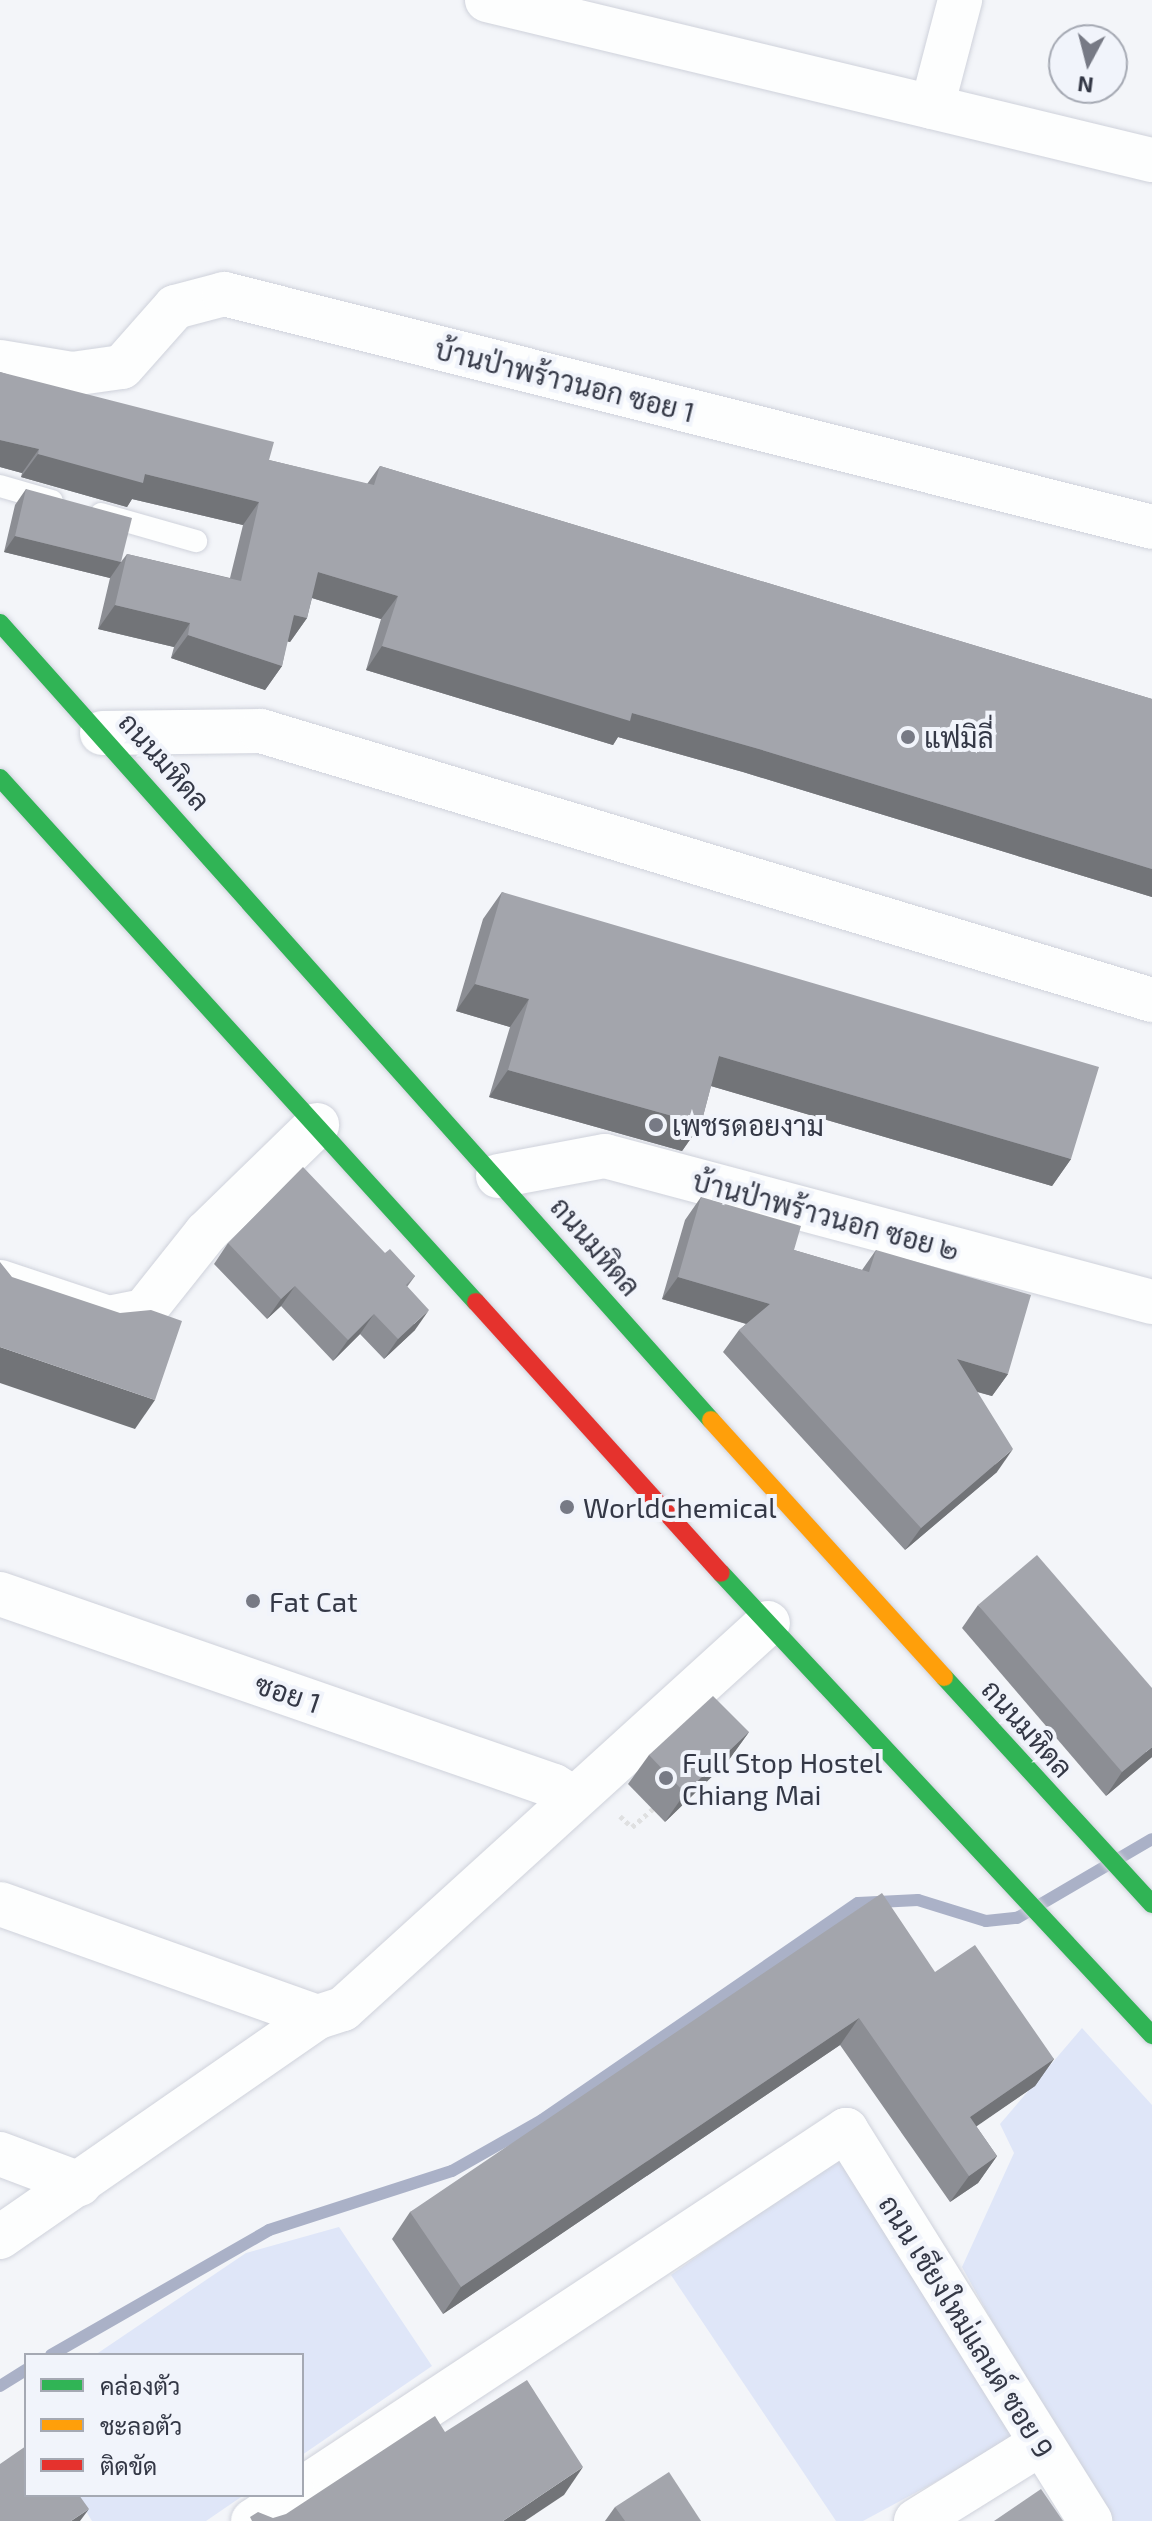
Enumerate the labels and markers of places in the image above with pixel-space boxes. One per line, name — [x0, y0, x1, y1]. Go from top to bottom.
place label: แฟมิลี่ — [924, 720, 994, 754]
marker: แฟมิลี่ — [899, 728, 917, 746]
place label: เพชรดอยงาม — [672, 1108, 824, 1142]
marker: เพชรดอยงาม — [647, 1116, 665, 1134]
place label: WorldChemical — [583, 1490, 777, 1524]
marker: WorldChemical — [558, 1498, 576, 1516]
place label: Fat Cat — [269, 1584, 358, 1618]
marker: Fat Cat — [244, 1592, 262, 1610]
place label: Full Stop Hostel Chiang Mai — [682, 1745, 883, 1811]
marker: Full Stop Hostel Chiang Mai — [657, 1769, 675, 1787]

